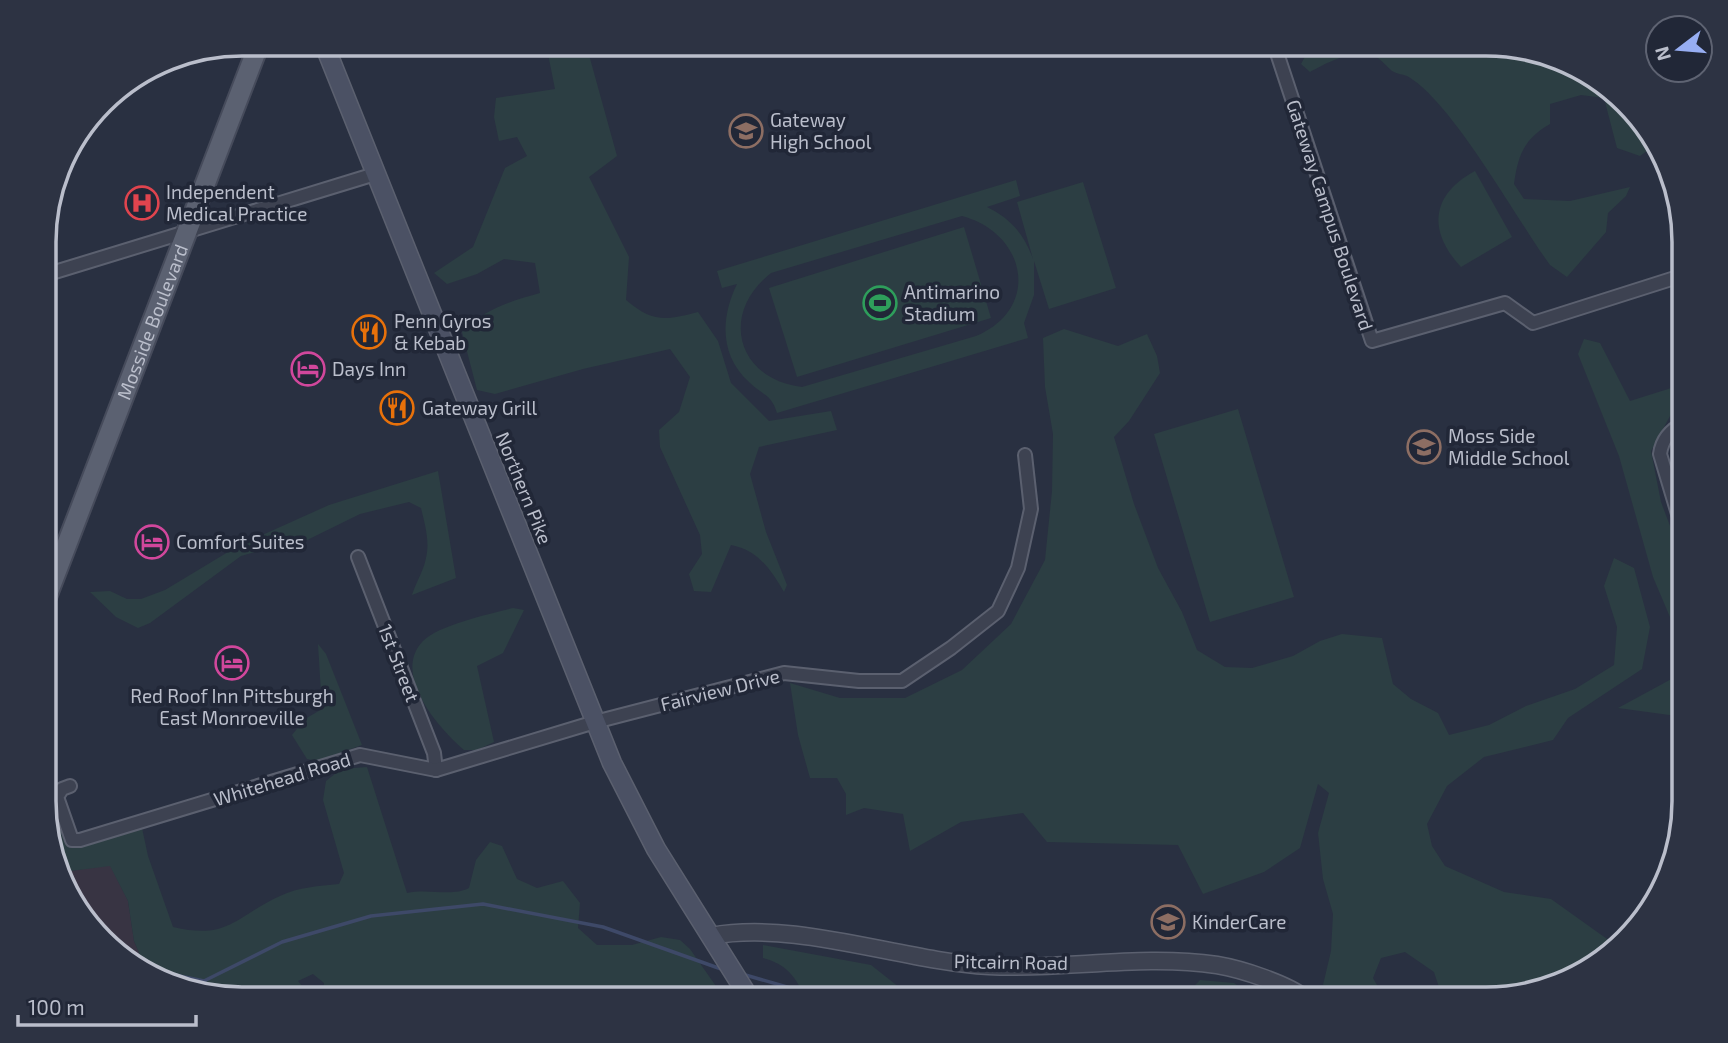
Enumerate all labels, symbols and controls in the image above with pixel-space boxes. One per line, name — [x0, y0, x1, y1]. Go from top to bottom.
north arrow — [1644, 14, 1714, 84]
text: N — [1649, 44, 1675, 64]
street label: Gateway Campus Boulevard — [1282, 97, 1379, 333]
place label: Gateway High School — [770, 108, 872, 153]
school or university icon: Gateway High School — [727, 112, 765, 150]
place label: Independent Medical Practice — [166, 180, 307, 225]
hospital icon: Independent Medical Practice — [123, 184, 161, 222]
street label: Mosside Boulevard — [111, 241, 192, 403]
place label: Antimarino Stadium — [904, 280, 1000, 325]
sports icon: Antimarino Stadium — [861, 284, 899, 322]
place label: Penn Gyros & Kebab — [394, 309, 491, 354]
restaurant icon: Penn Gyros & Kebab — [350, 313, 388, 351]
hotel icon: Days Inn — [289, 350, 327, 388]
place label: Days Inn — [332, 357, 406, 380]
restaurant icon: Gateway Grill — [378, 389, 416, 427]
place label: Gateway Grill — [422, 396, 538, 419]
place label: Moss Side Middle School — [1448, 424, 1570, 469]
street label: Northern Pike — [492, 428, 557, 547]
school or university icon: Moss Side Middle School — [1405, 428, 1443, 466]
hotel icon: Comfort Suites — [133, 523, 171, 561]
place label: Comfort Suites — [176, 530, 305, 553]
street label: 1st Street — [374, 621, 425, 705]
hotel icon: Red Roof Inn Pittsburgh East Monroeville — [213, 644, 251, 682]
street label: Fairview Drive — [658, 664, 782, 715]
place label: Red Roof Inn Pittsburgh East Monroeville — [130, 684, 334, 729]
street label: Whitehead Road — [211, 747, 353, 810]
school or university icon: KinderCare — [1149, 903, 1187, 941]
place label: KinderCare — [1192, 910, 1287, 933]
street label: Pitcairn Road — [954, 949, 1068, 974]
scale bar — [18, 984, 196, 1028]
text: 100 m — [28, 994, 85, 1019]

